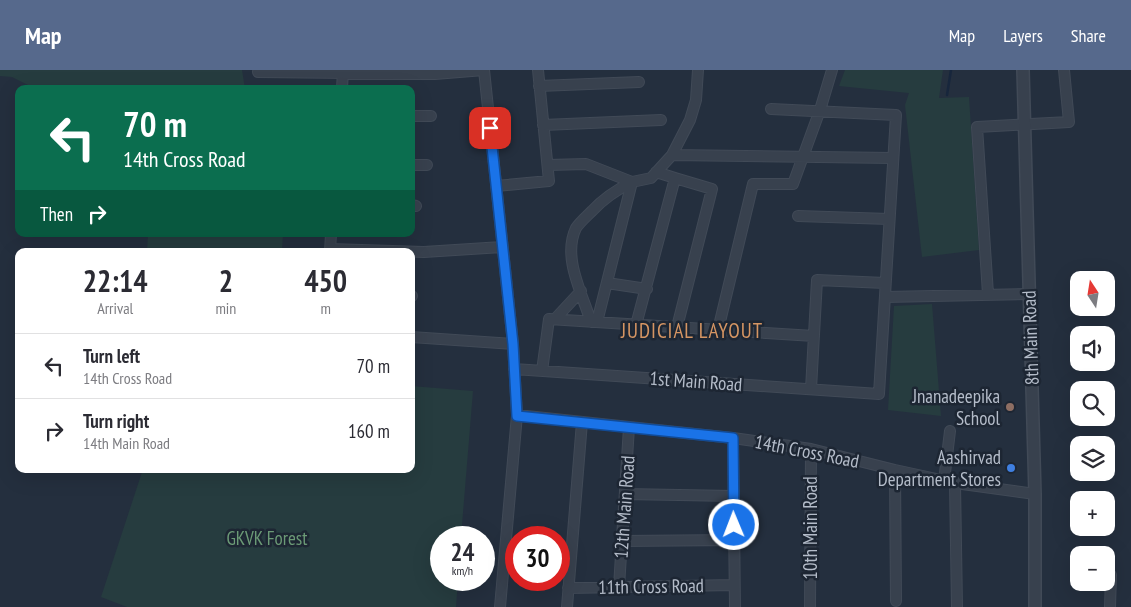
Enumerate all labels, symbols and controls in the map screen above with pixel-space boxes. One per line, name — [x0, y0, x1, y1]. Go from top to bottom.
text: Map — [25, 20, 62, 51]
text: Map — [949, 24, 975, 47]
text: Layers — [1003, 24, 1043, 47]
text: Share — [1071, 24, 1106, 47]
text: 70 m — [123, 101, 187, 147]
icon: left — [40, 105, 105, 170]
pin — [469, 107, 511, 149]
icon: arrive — [476, 114, 504, 142]
text: 14th Cross Road — [123, 145, 246, 173]
icon: right — [83, 200, 111, 228]
text: Then — [40, 202, 73, 226]
text: 22:14 — [83, 261, 148, 300]
text: 2 — [219, 261, 233, 300]
text: 450 — [304, 261, 347, 300]
north arrow — [1070, 271, 1115, 316]
map controls — [1070, 271, 1115, 591]
street label: 8th Main Road — [1016, 290, 1044, 386]
text: Arrival — [97, 298, 133, 318]
text: min — [215, 298, 236, 318]
text: m — [320, 298, 331, 318]
district label: JUDICIAL LAYOUT — [620, 317, 763, 344]
button: sound — [1070, 326, 1115, 371]
text: Turn left — [83, 344, 140, 368]
icon: left — [40, 352, 68, 380]
text: 70 m — [357, 354, 390, 378]
street label: 1st Main Road — [649, 366, 743, 396]
text: 14th Cross Road — [83, 368, 172, 388]
button: search — [1070, 381, 1115, 426]
place label: Jnanadeepika School — [911, 384, 1001, 430]
marker: Jnanadeepika School — [1004, 401, 1016, 413]
text: Turn right — [83, 409, 149, 433]
icon: right — [40, 417, 68, 445]
text: 160 m — [348, 419, 390, 443]
street label: 14th Cross Road — [753, 429, 861, 473]
text: 14th Main Road — [83, 433, 170, 453]
button: layers — [1070, 436, 1115, 481]
place label: Aashirvad Department Stores — [878, 445, 1001, 491]
street label: 12th Main Road — [608, 455, 640, 559]
marker: Aashirvad Department Stores — [1005, 462, 1017, 474]
street label: 10th Main Road — [798, 476, 822, 580]
button: + — [1070, 491, 1115, 536]
position arrow — [707, 498, 759, 550]
park label: GKVK Forest — [226, 526, 308, 550]
speed limit sign: 30 — [505, 526, 570, 591]
text: 24 — [451, 536, 474, 568]
button: − — [1070, 546, 1115, 591]
text: km/h — [452, 563, 473, 578]
street label: 11th Cross Road — [598, 573, 704, 599]

